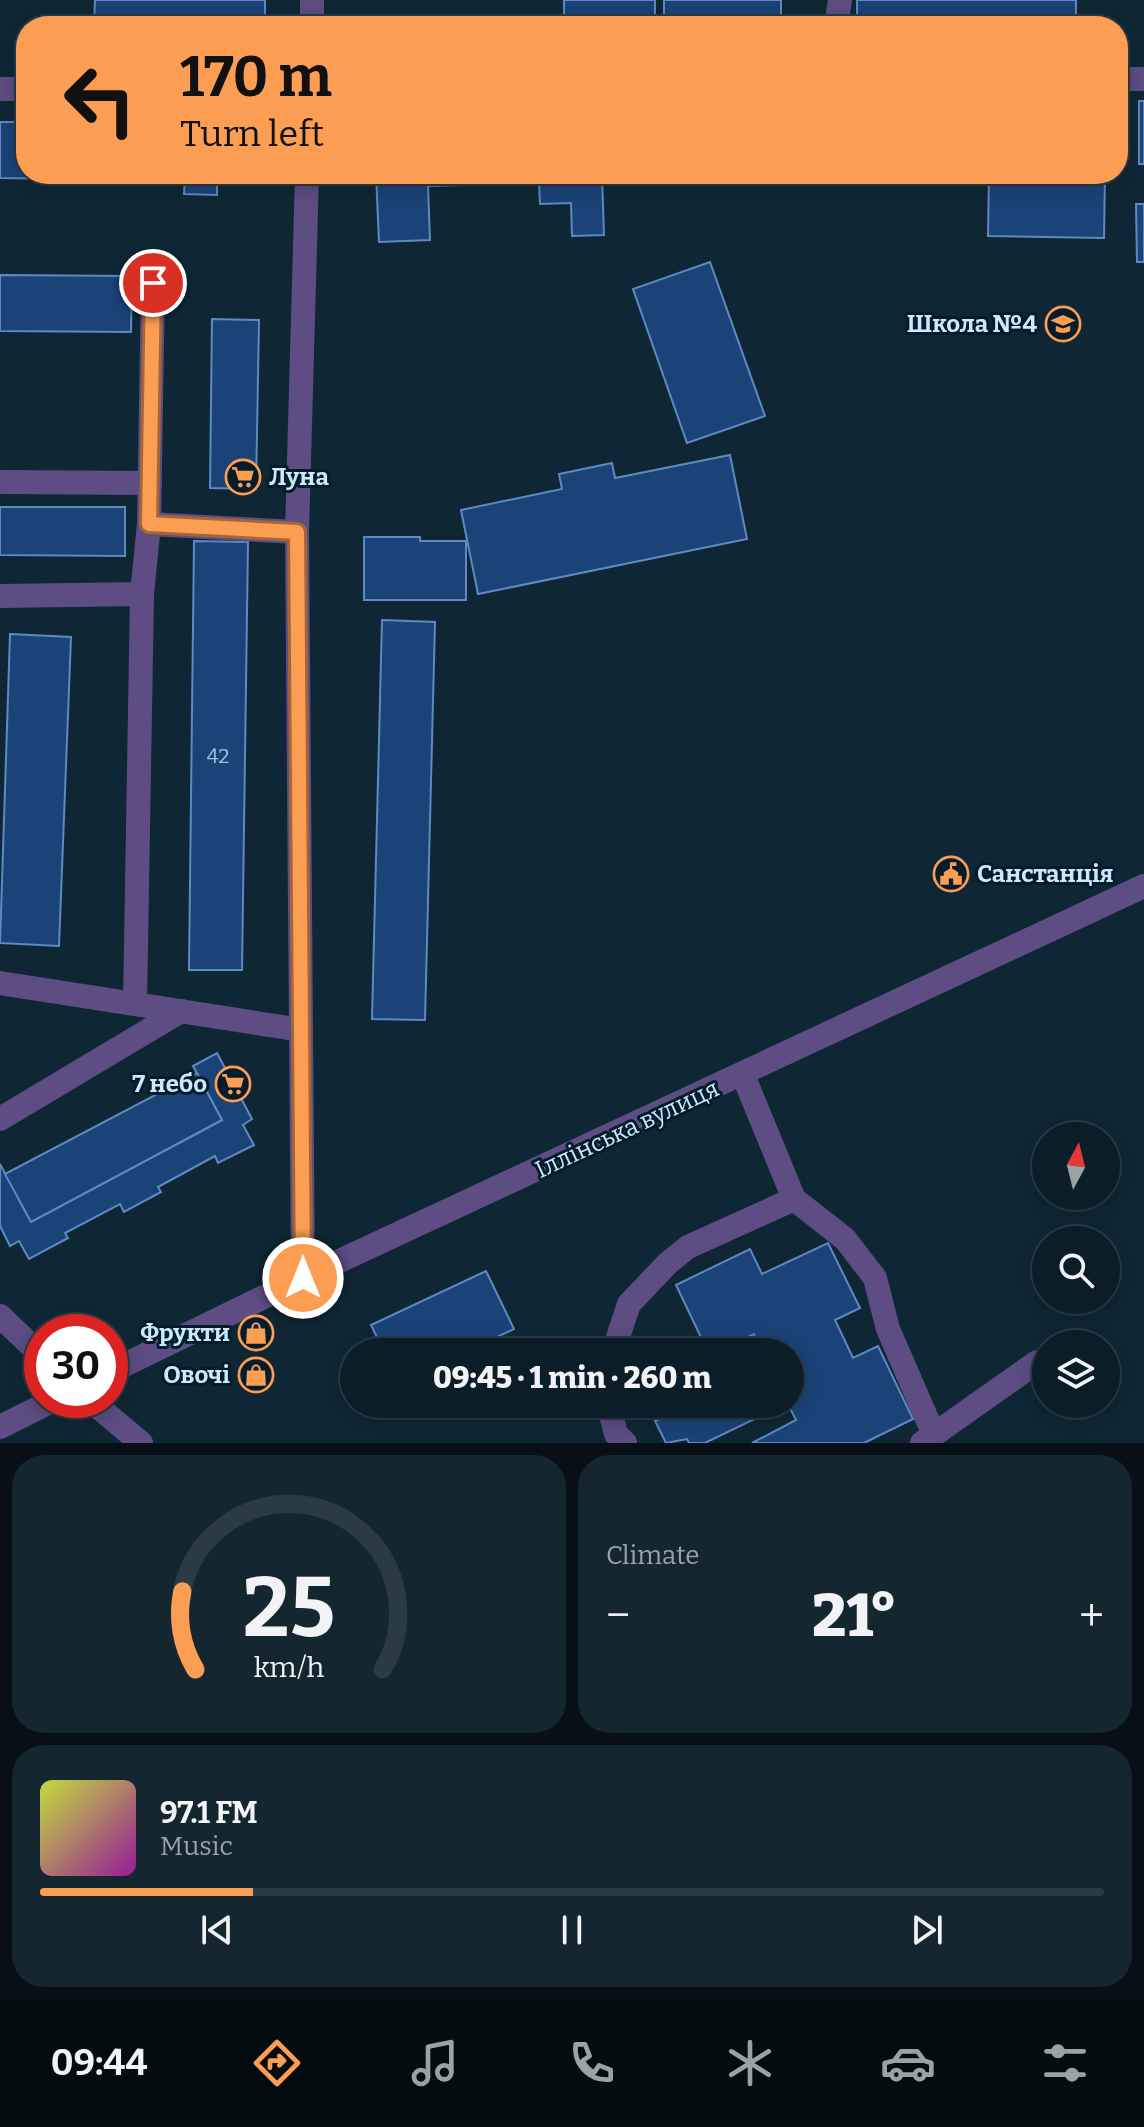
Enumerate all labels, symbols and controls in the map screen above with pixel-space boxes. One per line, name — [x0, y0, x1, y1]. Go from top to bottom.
text: 170 m — [180, 44, 332, 111]
icon: left — [48, 48, 152, 152]
text: Turn left — [180, 112, 324, 156]
pin — [119, 249, 187, 317]
icon: arrive — [131, 261, 175, 305]
school or university icon: Школа №4 — [1044, 305, 1082, 343]
place label: Школа №4 — [907, 310, 1037, 338]
supermarket icon: Луна — [224, 458, 262, 496]
place label: Луна — [269, 463, 329, 491]
house number: 42 — [207, 744, 229, 768]
public building icon: Санстанція — [932, 855, 970, 893]
place label: Санстанція — [977, 860, 1114, 888]
supermarket icon: 7 небо — [214, 1065, 252, 1103]
place label: 7 небо — [132, 1070, 207, 1098]
street label: Іллінська вулиця — [531, 1074, 723, 1184]
north arrow — [1032, 1122, 1120, 1210]
map controls — [1032, 1122, 1120, 1418]
button: search — [1032, 1226, 1120, 1314]
position arrow — [261, 1236, 345, 1320]
speed limit sign: 30 — [24, 1314, 128, 1418]
shop icon: Фрукти — [237, 1314, 275, 1352]
place label: Фрукти — [140, 1319, 230, 1347]
button: layers — [1032, 1330, 1120, 1418]
shop icon: Овочі — [237, 1356, 275, 1394]
text: 09:45 · 1 min · 260 m — [433, 1360, 711, 1396]
place label: Овочі — [163, 1361, 230, 1389]
text: Climate — [606, 1540, 700, 1571]
text: 25 — [243, 1558, 335, 1658]
text: 21° — [812, 1580, 897, 1652]
text: − — [606, 1589, 630, 1642]
text: + — [1079, 1589, 1104, 1642]
text: km/h — [254, 1650, 325, 1685]
text: 97.1 FM — [160, 1795, 258, 1831]
text: Music — [160, 1831, 233, 1862]
icon: previous — [195, 1908, 239, 1952]
icon: pause — [550, 1908, 594, 1952]
icon: next — [905, 1908, 949, 1952]
icon: directions — [249, 2035, 305, 2091]
icon: music — [407, 2035, 463, 2091]
icon: phone — [564, 2035, 620, 2091]
icon: climate — [722, 2035, 778, 2091]
icon: car — [880, 2035, 936, 2091]
icon: filters — [1037, 2035, 1093, 2091]
text: 09:44 — [51, 2041, 148, 2085]

